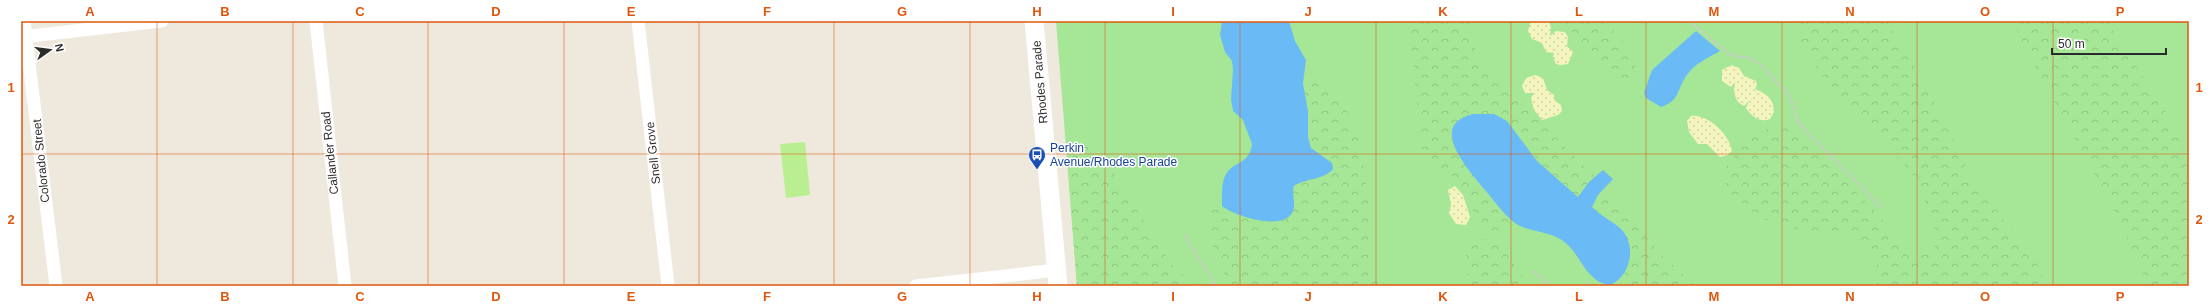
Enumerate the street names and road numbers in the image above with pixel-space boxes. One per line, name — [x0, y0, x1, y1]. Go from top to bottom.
street label: Rhodes Parade — [1029, 40, 1051, 124]
street label: Callander Road — [319, 111, 341, 195]
street label: Colorado Street — [30, 118, 52, 204]
street label: Snell Grove — [643, 121, 663, 185]

